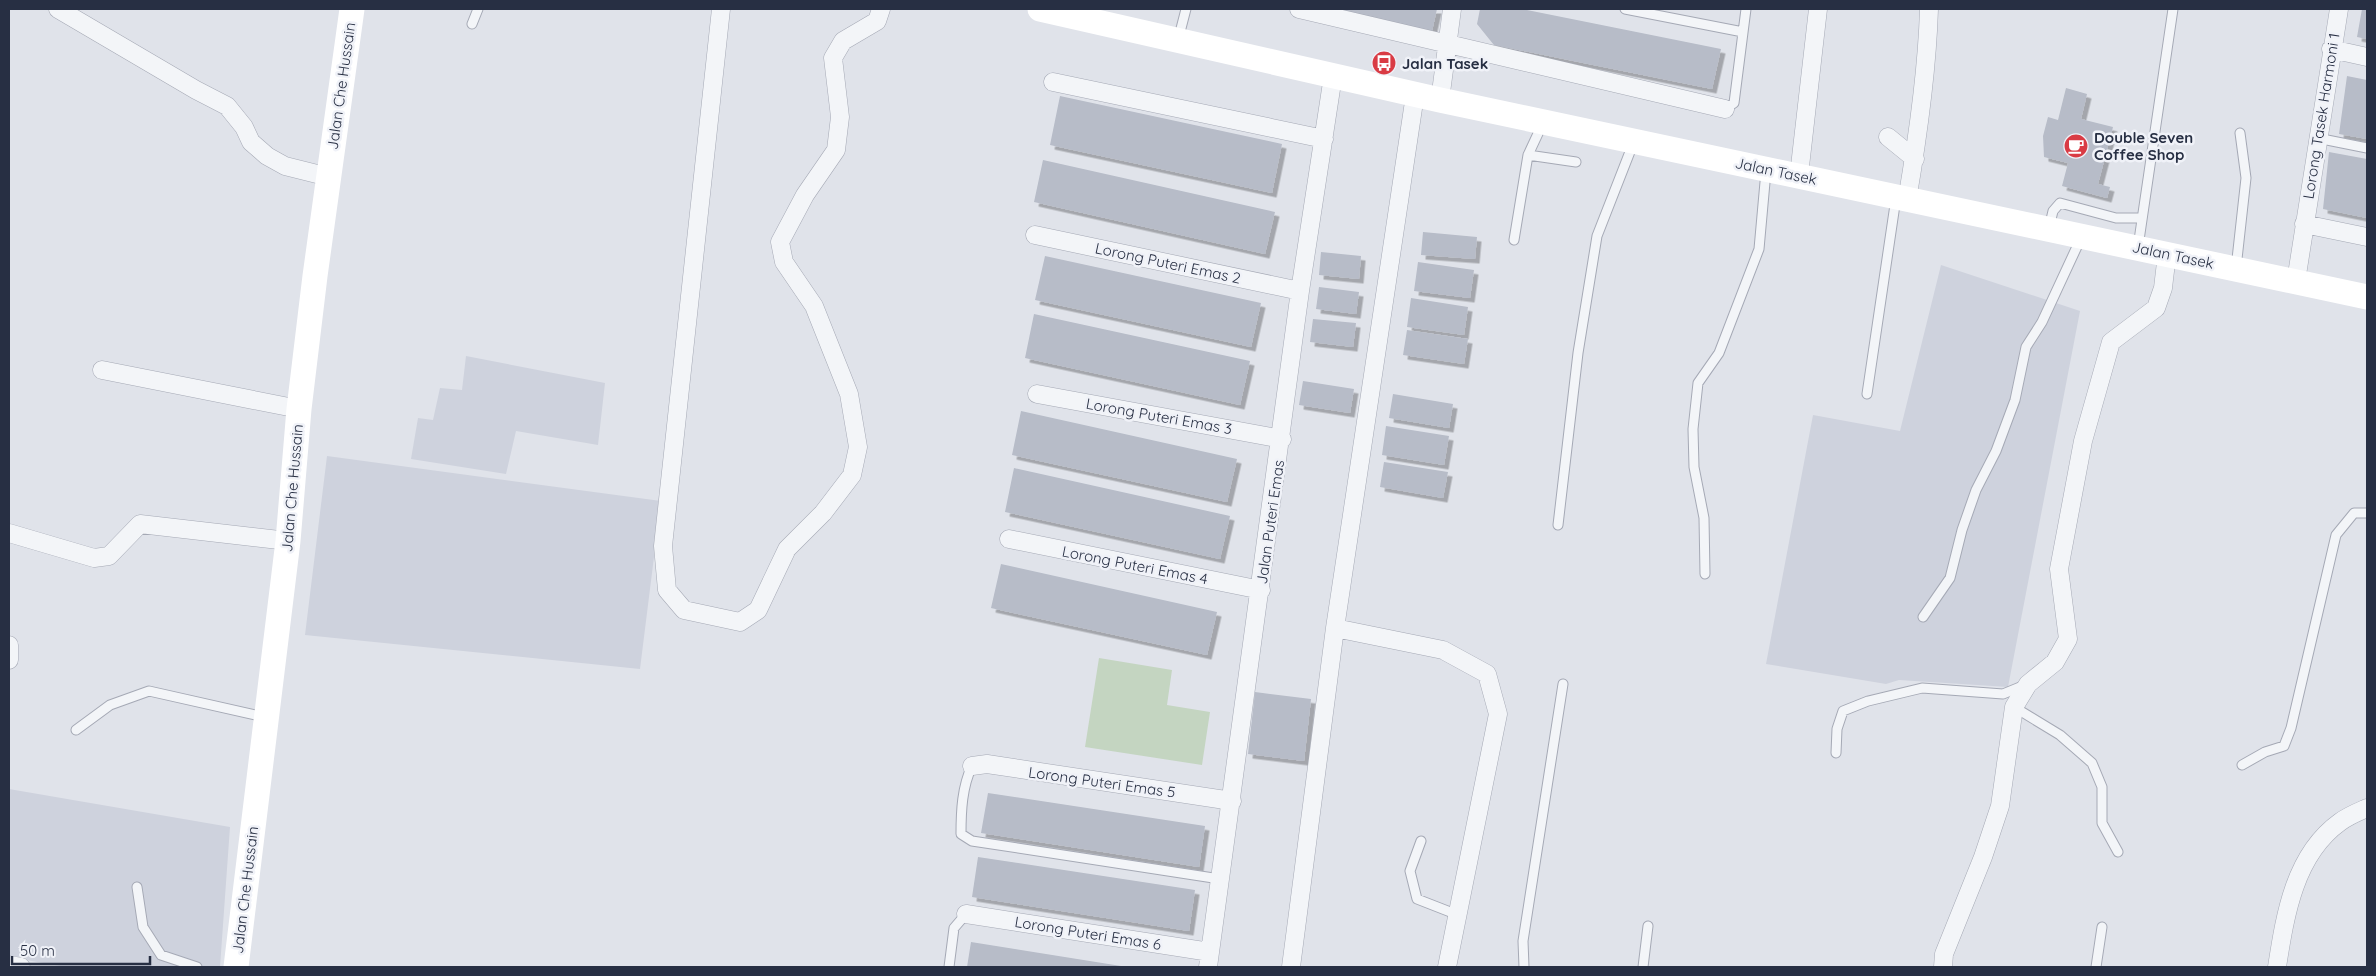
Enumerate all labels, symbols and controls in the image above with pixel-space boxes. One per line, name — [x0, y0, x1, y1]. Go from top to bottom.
street label: Jalan Che Hussain — [323, 21, 359, 151]
street label: Lorong Tasek Harmoni 1 — [2298, 32, 2344, 200]
bus stop icon: Jalan Tasek — [1371, 50, 1397, 76]
place label: Jalan Tasek — [1402, 54, 1488, 73]
place label: Double Seven Coffee Shop — [2094, 128, 2193, 164]
cafe icon: Double Seven Coffee Shop — [2063, 133, 2089, 159]
street label: Jalan Tasek — [1733, 153, 1819, 189]
street label: Jalan Tasek — [2130, 237, 2216, 273]
street label: Lorong Puteri Emas 2 — [1093, 238, 1243, 288]
street label: Lorong Puteri Emas 3 — [1085, 394, 1234, 438]
street label: Jalan Che Hussain — [277, 423, 307, 553]
street label: Jalan Puteri Emas — [1252, 459, 1288, 585]
street label: Lorong Puteri Emas 4 — [1061, 542, 1210, 588]
street label: Lorong Puteri Emas 5 — [1027, 762, 1177, 802]
street label: Jalan Che Hussain — [228, 825, 262, 955]
street label: Lorong Puteri Emas 6 — [1013, 912, 1163, 954]
scale bar — [12, 934, 150, 966]
text: 50 m — [20, 941, 55, 960]

